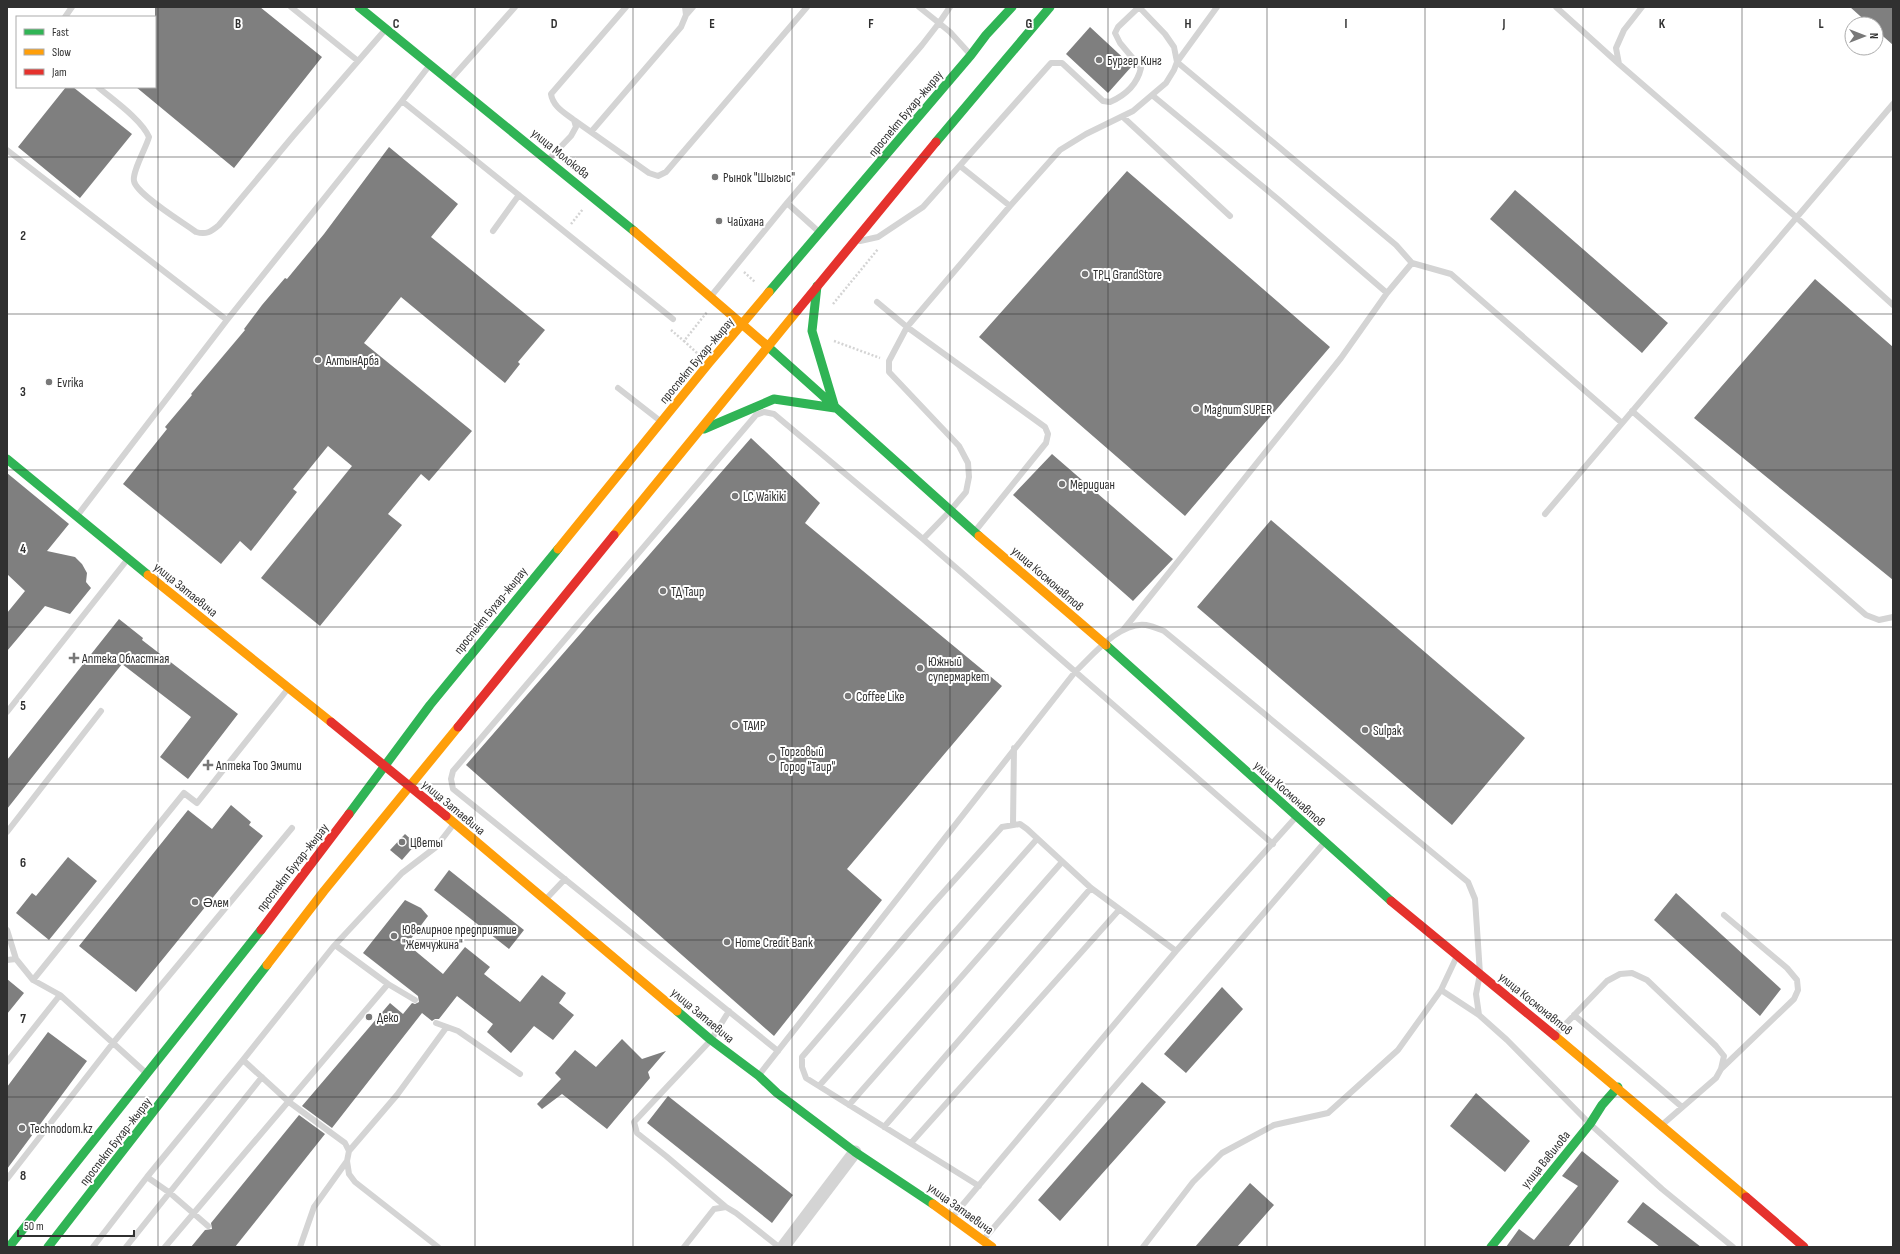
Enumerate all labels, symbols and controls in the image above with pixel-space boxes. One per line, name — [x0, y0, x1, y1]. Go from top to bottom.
legend — [16, 16, 156, 88]
text: B — [235, 16, 241, 32]
text: C — [393, 16, 400, 32]
text: D — [551, 16, 558, 32]
text: E — [709, 16, 715, 32]
text: F — [868, 16, 874, 32]
text: G — [1026, 16, 1033, 32]
text: H — [1185, 16, 1192, 32]
text: I — [1345, 16, 1348, 32]
text: J — [1502, 16, 1506, 32]
text: K — [1659, 16, 1666, 32]
text: L — [1818, 16, 1824, 32]
north arrow — [1844, 16, 1884, 56]
text: Fast — [52, 25, 69, 40]
text: N — [1867, 33, 1880, 39]
text: Slow — [52, 45, 71, 60]
place label: Бургер Кинг — [1107, 53, 1162, 69]
marker: Бургер Кинг — [1094, 55, 1104, 65]
text: Jam — [51, 65, 67, 80]
street label: проспект Бухар-жырау — [865, 67, 947, 160]
street label: улица Молокова — [528, 125, 593, 182]
place label: Рынок "Шыгыс" — [723, 170, 795, 186]
marker: Рынок "Шыгыс" — [710, 172, 720, 182]
place label: Чайхана — [727, 214, 764, 230]
marker: Чайхана — [714, 216, 724, 226]
text: 2 — [20, 228, 26, 244]
place label: ТРЦ GrandStore — [1093, 267, 1162, 283]
marker: ТРЦ GrandStore — [1080, 269, 1090, 279]
street label: проспект Бухар-жырау — [656, 314, 738, 407]
place label: АлтынАрба — [325, 353, 379, 369]
marker: АлтынАрба — [313, 355, 323, 365]
place label: Evrika — [57, 375, 84, 391]
marker: Evrika — [44, 377, 54, 387]
text: 3 — [20, 384, 26, 400]
place label: Magnum SUPER — [1204, 402, 1272, 418]
marker: Magnum SUPER — [1191, 404, 1201, 414]
place label: Меридиан — [1070, 477, 1115, 493]
marker: Меридиан — [1057, 479, 1067, 489]
place label: LC Waikiki — [743, 489, 786, 505]
marker: LC Waikiki — [730, 491, 740, 501]
text: 4 — [20, 541, 26, 557]
street label: улица Космонавтов — [1008, 543, 1087, 614]
street label: улица Затаевича — [150, 559, 221, 620]
street label: проспект Бухар-жырау — [451, 564, 531, 658]
place label: ТД Таир — [671, 584, 704, 600]
marker: ТД Таир — [658, 586, 668, 596]
place label: Аптека Областная — [81, 651, 169, 667]
marker: Аптека Областная — [69, 653, 79, 663]
place label: Южный супермаркет — [928, 654, 989, 685]
marker: Южный супермаркет — [915, 663, 925, 673]
place label: Coffee Like — [856, 689, 904, 705]
marker: Coffee Like — [843, 691, 853, 701]
text: 5 — [20, 698, 26, 714]
place label: ТАИР — [743, 718, 766, 734]
marker: ТАИР — [730, 720, 740, 730]
place label: Sulpak — [1373, 723, 1402, 739]
marker: Sulpak — [1360, 725, 1370, 735]
place label: Торговый Город "Таир" — [780, 744, 836, 775]
marker: Торговый Город "Таир" — [767, 753, 777, 763]
place label: Аптека Тоо Эмити — [215, 758, 302, 774]
street label: улица Космонавтов — [1250, 758, 1328, 830]
marker: Аптека Тоо Эмити — [203, 760, 213, 770]
street label: улица Затаевича — [418, 777, 488, 839]
street label: проспект Бухар-жырау — [253, 820, 332, 915]
place label: Цветы — [410, 835, 443, 851]
marker: Цветы — [397, 837, 407, 847]
text: 6 — [20, 855, 26, 871]
place label: Әлем — [203, 895, 229, 911]
marker: Әлем — [190, 897, 200, 907]
place label: Ювелирное предприятие "Жемчужина" — [402, 922, 517, 953]
marker: Ювелирное предприятие "Жемчужина" — [389, 931, 399, 941]
place label: Home Credit Bank — [735, 935, 813, 951]
marker: Home Credit Bank — [722, 937, 732, 947]
street label: улица Космонавтов — [1495, 969, 1576, 1038]
street label: улица Затаевича — [667, 985, 737, 1047]
place label: Деко — [377, 1010, 399, 1026]
text: 7 — [20, 1011, 26, 1027]
marker: Деко — [364, 1012, 374, 1022]
street label: проспект Бухар-жырау — [76, 1094, 155, 1189]
place label: Technodom.kz — [30, 1121, 93, 1137]
marker: Technodom.kz — [17, 1123, 27, 1133]
street label: улица Вавилова — [1518, 1128, 1574, 1192]
text: 8 — [20, 1168, 26, 1184]
street label: улица Затаевича — [924, 1179, 997, 1238]
scale bar — [18, 1212, 134, 1238]
text: 50 m — [24, 1219, 44, 1234]

